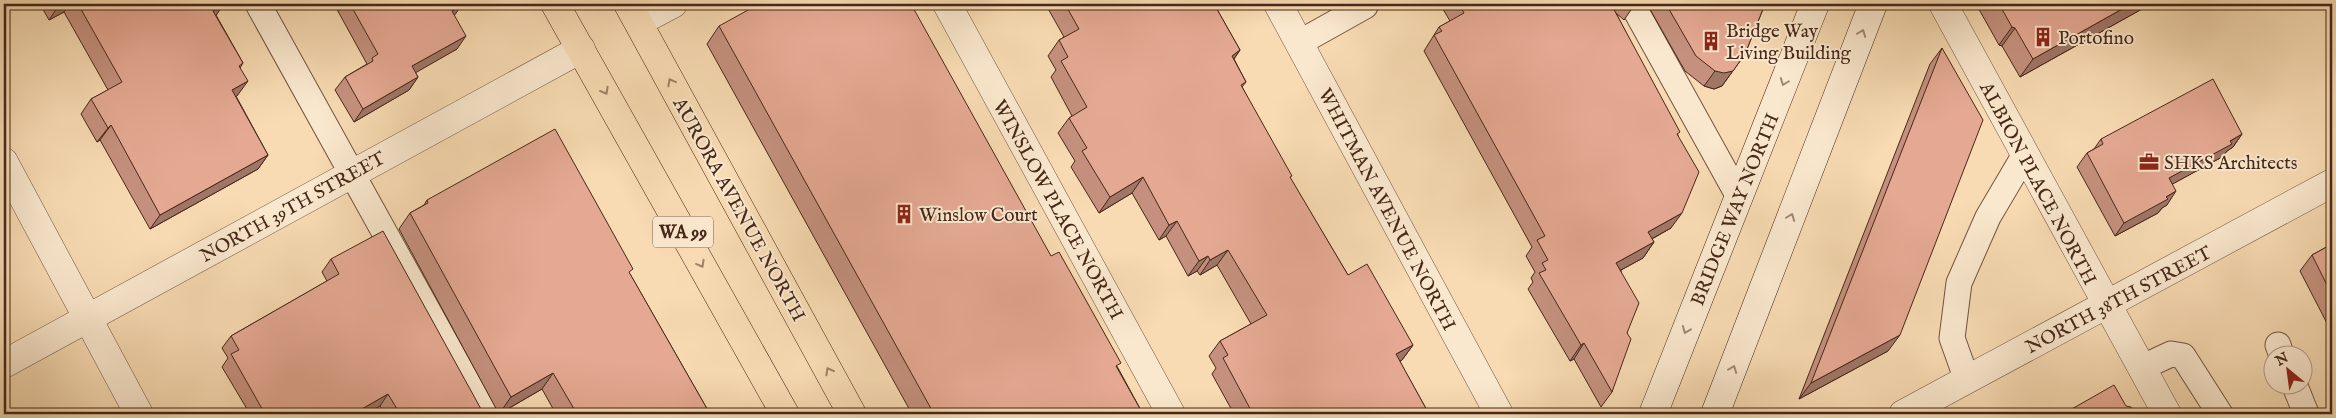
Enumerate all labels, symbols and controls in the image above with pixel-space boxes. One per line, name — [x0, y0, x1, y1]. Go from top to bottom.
place label: Bridge Way Living Building — [1726, 20, 1852, 66]
building icon: Portofino — [2032, 26, 2054, 48]
place label: Portofino — [2058, 27, 2134, 51]
one-way arrow — [1856, 29, 1866, 38]
building icon: Bridge Way Living Building — [1700, 30, 1722, 52]
one-way arrow — [1780, 77, 1791, 86]
street label: ALBION PLACE NORTH — [1973, 77, 2101, 290]
one-way arrow — [667, 78, 677, 87]
street label: WHITMAN AVENUE NORTH — [1312, 85, 1460, 335]
one-way arrow — [598, 86, 608, 95]
street label: AURORA AVENUE NORTH — [666, 93, 810, 326]
street label: WINSLOW PLACE NORTH — [987, 96, 1128, 324]
street label: BRIDGE WAY NORTH — [1686, 110, 1785, 309]
street label: NORTH 39TH STREET — [196, 147, 390, 269]
office icon: SHKS Architects — [2138, 151, 2160, 173]
place label: SHKS Architects — [2164, 152, 2297, 176]
building icon: Winslow Court — [893, 203, 915, 225]
place label: Winslow Court — [919, 204, 1038, 228]
one-way arrow — [1785, 213, 1795, 222]
road number: WA 99 — [653, 216, 713, 248]
street label: NORTH 38TH STREET — [2022, 241, 2216, 360]
one-way arrow — [695, 258, 705, 267]
one-way arrow — [1682, 326, 1692, 334]
north arrow — [2264, 346, 2314, 396]
text: N — [2272, 349, 2292, 371]
one-way arrow — [1727, 365, 1737, 374]
one-way arrow — [825, 368, 835, 377]

